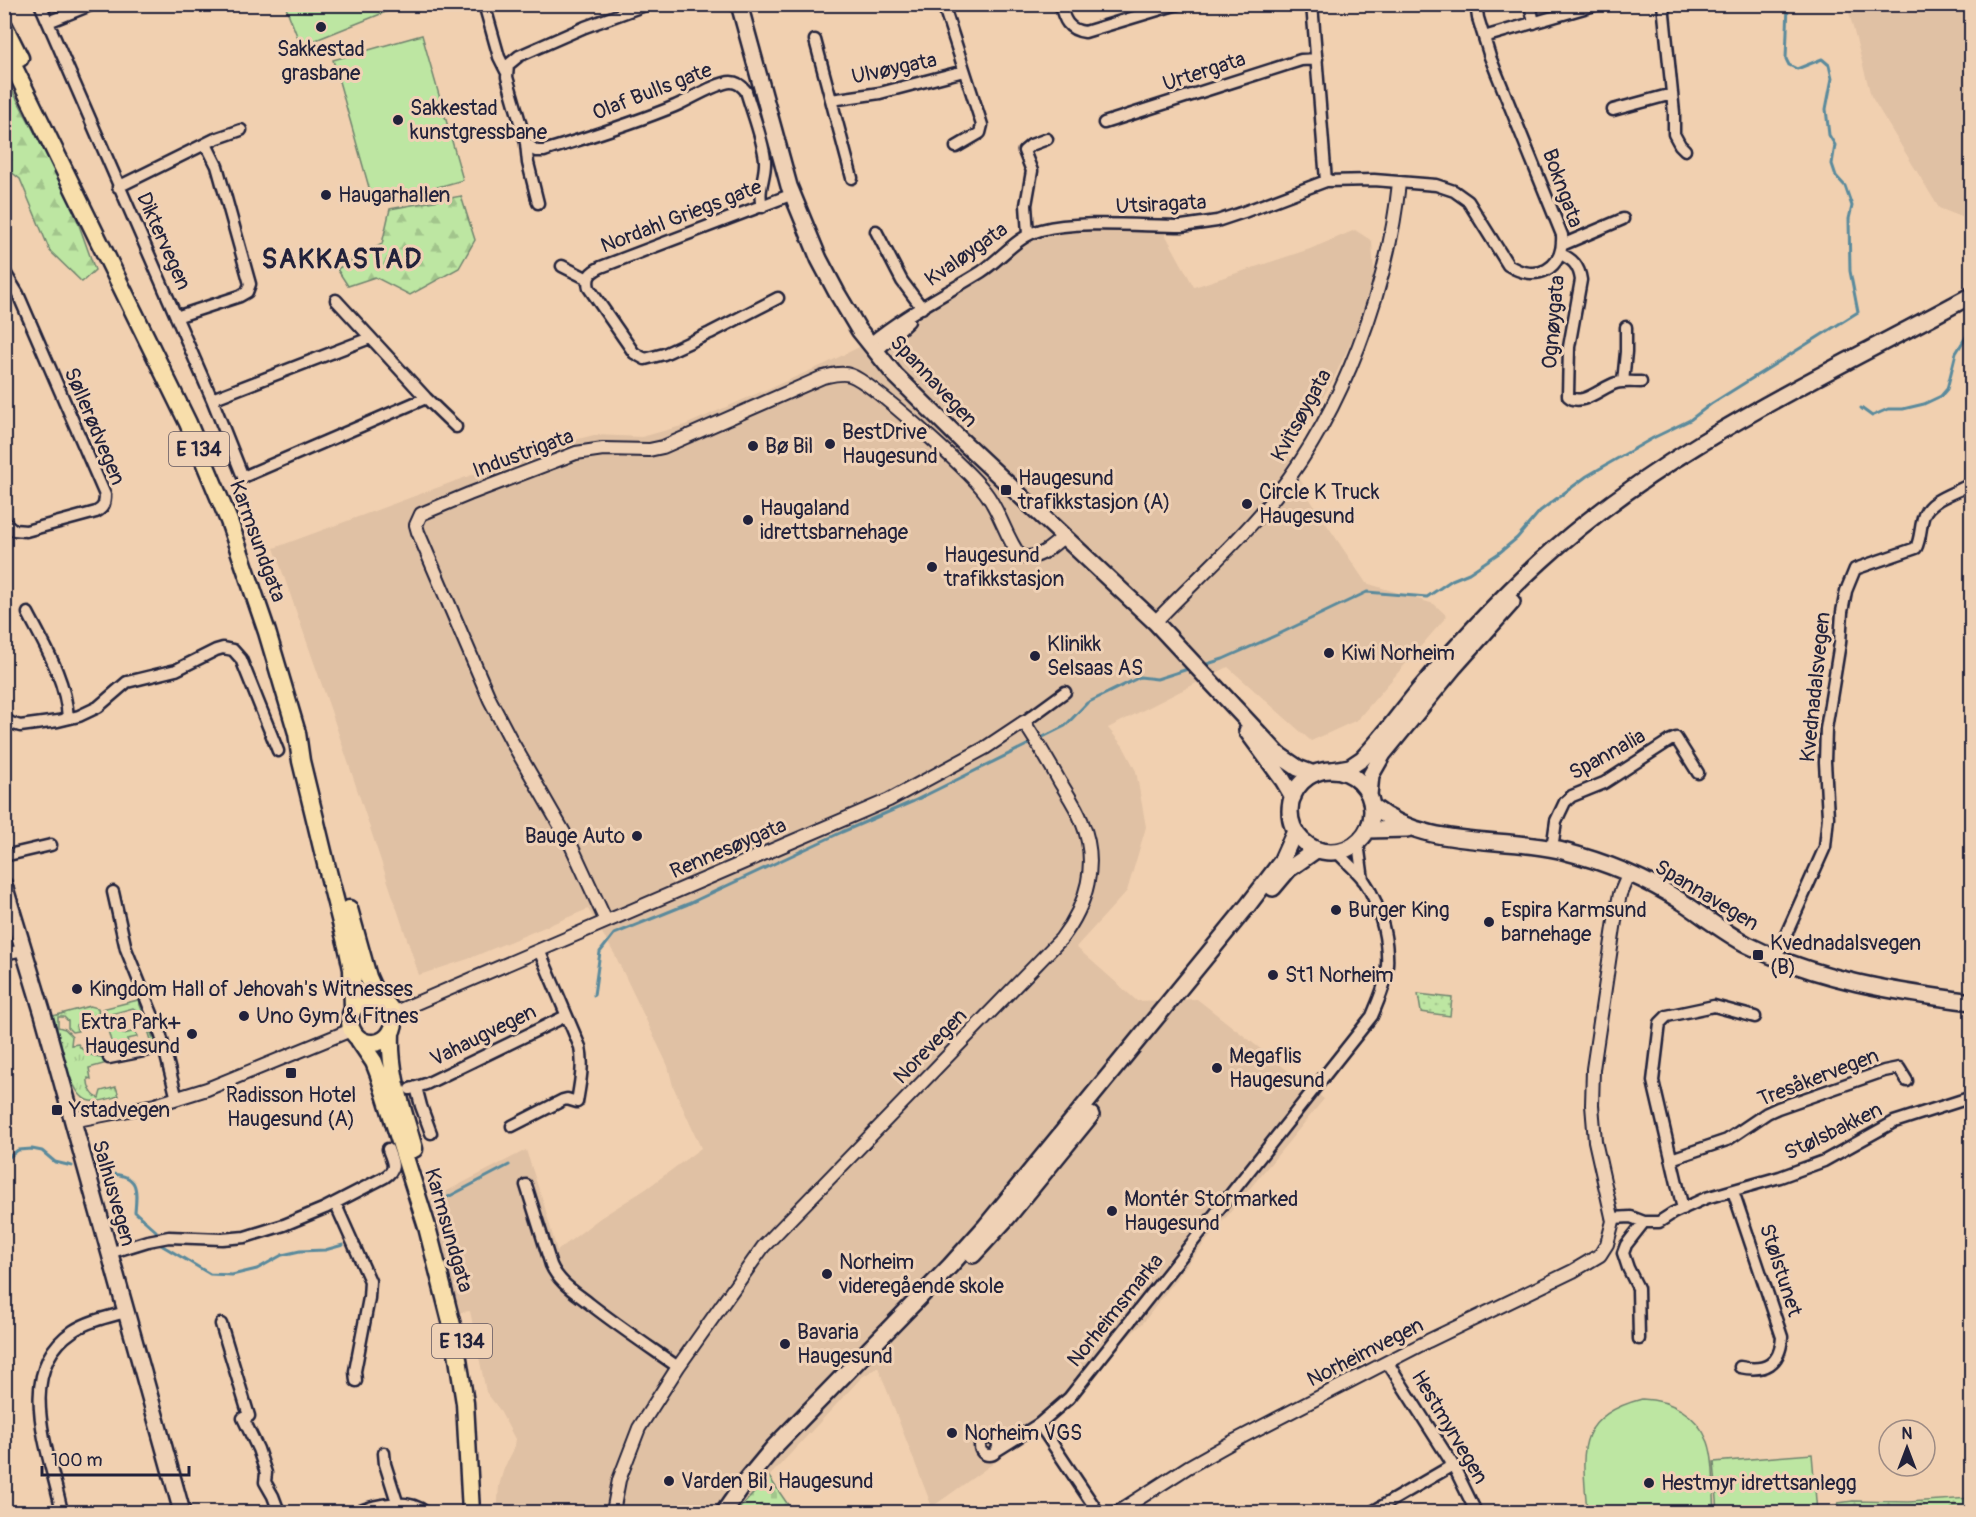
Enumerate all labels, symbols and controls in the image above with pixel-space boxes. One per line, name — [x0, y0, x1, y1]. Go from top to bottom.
marker: Sakkestad grasbane — [314, 20, 328, 34]
place label: Sakkestad grasbane — [277, 36, 365, 87]
street label: Urtergata — [1159, 45, 1249, 98]
street label: Ulvøygata — [849, 46, 939, 91]
street label: Olaf Bulls gate — [588, 56, 716, 127]
place label: Sakkestad kunstgressbane — [410, 95, 548, 146]
marker: Sakkestad kunstgressbane — [391, 113, 405, 127]
street label: Bokngata — [1536, 145, 1589, 231]
street label: Nordahl Griegs gate — [597, 173, 766, 260]
place label: Haugarhallen — [338, 182, 450, 209]
street label: Diktervegen — [130, 188, 197, 294]
marker: Haugarhallen — [319, 188, 333, 202]
street label: Utsiragata — [1115, 189, 1207, 220]
street label: Kvaløygata — [920, 216, 1013, 293]
district label: SAKKASTAD — [261, 243, 423, 276]
street label: Ognøygata — [1536, 274, 1571, 370]
street label: Spannavegen — [884, 329, 983, 433]
street label: Søllerødvegen — [58, 363, 131, 489]
street label: Kvitsøygata — [1265, 364, 1338, 466]
place label: BestDrive Haugesund — [842, 419, 938, 470]
street label: Industrigata — [469, 423, 577, 484]
road number: E 134 — [169, 432, 229, 466]
place label: Bø Bil — [765, 433, 813, 460]
marker: BestDrive Haugesund — [823, 437, 837, 451]
marker: Bø Bil — [746, 439, 760, 453]
place label: Haugesund trafikkstasjon (A) — [1017, 465, 1171, 516]
street label: Karmsundgata — [223, 477, 292, 606]
place label: Circle K Truck Haugesund — [1259, 479, 1380, 530]
marker: Haugesund trafikkstasjon (A) — [999, 483, 1013, 497]
place label: Haugaland idrettsbarnehage — [760, 495, 909, 546]
marker: Circle K Truck Haugesund — [1240, 497, 1254, 511]
marker: Haugaland idrettsbarnehage — [741, 513, 755, 527]
place label: Haugesund trafikkstasjon — [943, 542, 1064, 593]
marker: Haugesund trafikkstasjon — [925, 560, 939, 574]
street label: Kvednadalsvegen — [1794, 611, 1837, 764]
place label: Klinikk Selsaas AS — [1047, 631, 1143, 682]
place label: Kiwi Norheim — [1341, 640, 1455, 667]
marker: Kiwi Norheim — [1322, 646, 1336, 660]
marker: Klinikk Selsaas AS — [1028, 649, 1042, 663]
street label: Spannalia — [1564, 722, 1650, 786]
street label: Rennesøygata — [666, 812, 790, 885]
place label: Bauge Auto — [525, 823, 625, 850]
marker: Bauge Auto — [630, 829, 644, 843]
street label: Spannavegen — [1650, 854, 1764, 937]
place label: Burger King — [1348, 897, 1450, 924]
place label: Espira Karmsund barnehage — [1501, 897, 1647, 948]
marker: Burger King — [1329, 903, 1343, 917]
marker: Espira Karmsund barnehage — [1482, 915, 1496, 929]
place label: Kvednadalsvegen (B) — [1770, 930, 1921, 981]
marker: Kvednadalsvegen (B) — [1751, 948, 1765, 962]
place label: St1 Norheim — [1285, 962, 1394, 989]
marker: St1 Norheim — [1266, 968, 1280, 982]
place label: Kingdom Hall of Jehovah's Witnesses — [89, 976, 414, 1003]
marker: Kingdom Hall of Jehovah's Witnesses — [70, 982, 84, 996]
street label: Vahaugvegen — [426, 998, 541, 1073]
place label: Uno Gym & Fitnes — [256, 1003, 419, 1030]
street label: Norevegen — [888, 1003, 973, 1090]
place label: Extra Park+ Haugesund — [81, 1009, 181, 1060]
marker: Uno Gym & Fitnes — [237, 1009, 251, 1023]
marker: Extra Park+ Haugesund — [185, 1027, 199, 1041]
street label: Tresåkervegen — [1754, 1042, 1883, 1113]
place label: Megaflis Haugesund — [1229, 1043, 1325, 1094]
marker: Megaflis Haugesund — [1210, 1061, 1224, 1075]
marker: Radisson Hotel Haugesund (A) — [284, 1066, 298, 1080]
place label: Radisson Hotel Haugesund (A) — [226, 1082, 356, 1133]
street label: Stølsbakken — [1780, 1096, 1887, 1167]
place label: Ystadvegen — [68, 1097, 170, 1124]
marker: Ystadvegen — [50, 1103, 64, 1117]
street label: Salhusvegen — [86, 1137, 142, 1249]
street label: Karmsundgata — [418, 1165, 479, 1295]
place label: Montér Stormarked Haugesund — [1124, 1186, 1298, 1237]
marker: Montér Stormarked Haugesund — [1105, 1204, 1119, 1218]
street label: Stølstunet — [1753, 1220, 1808, 1321]
street label: Norheimsmarka — [1061, 1248, 1169, 1373]
place label: Norheim videregående skole — [838, 1249, 1005, 1300]
marker: Norheim videregående skole — [820, 1267, 834, 1281]
street label: Norheimvegen — [1302, 1312, 1428, 1393]
place label: Bavaria Haugesund — [797, 1319, 893, 1370]
road number: E 134 — [432, 1324, 492, 1358]
marker: Bavaria Haugesund — [778, 1337, 792, 1351]
street label: Hestmyrvegen — [1405, 1365, 1494, 1489]
north arrow — [1877, 1418, 1937, 1478]
place label: Norheim VGS — [964, 1420, 1082, 1447]
text: N — [1902, 1424, 1913, 1444]
marker: Norheim VGS — [945, 1426, 959, 1440]
scale bar — [42, 1439, 189, 1477]
text: 100 m — [51, 1449, 103, 1472]
place label: Varden Bil, Haugesund — [681, 1468, 874, 1495]
place label: Hestmyr idrettsanlegg — [1661, 1470, 1857, 1497]
marker: Varden Bil, Haugesund — [662, 1474, 676, 1488]
marker: Hestmyr idrettsanlegg — [1642, 1476, 1656, 1490]

